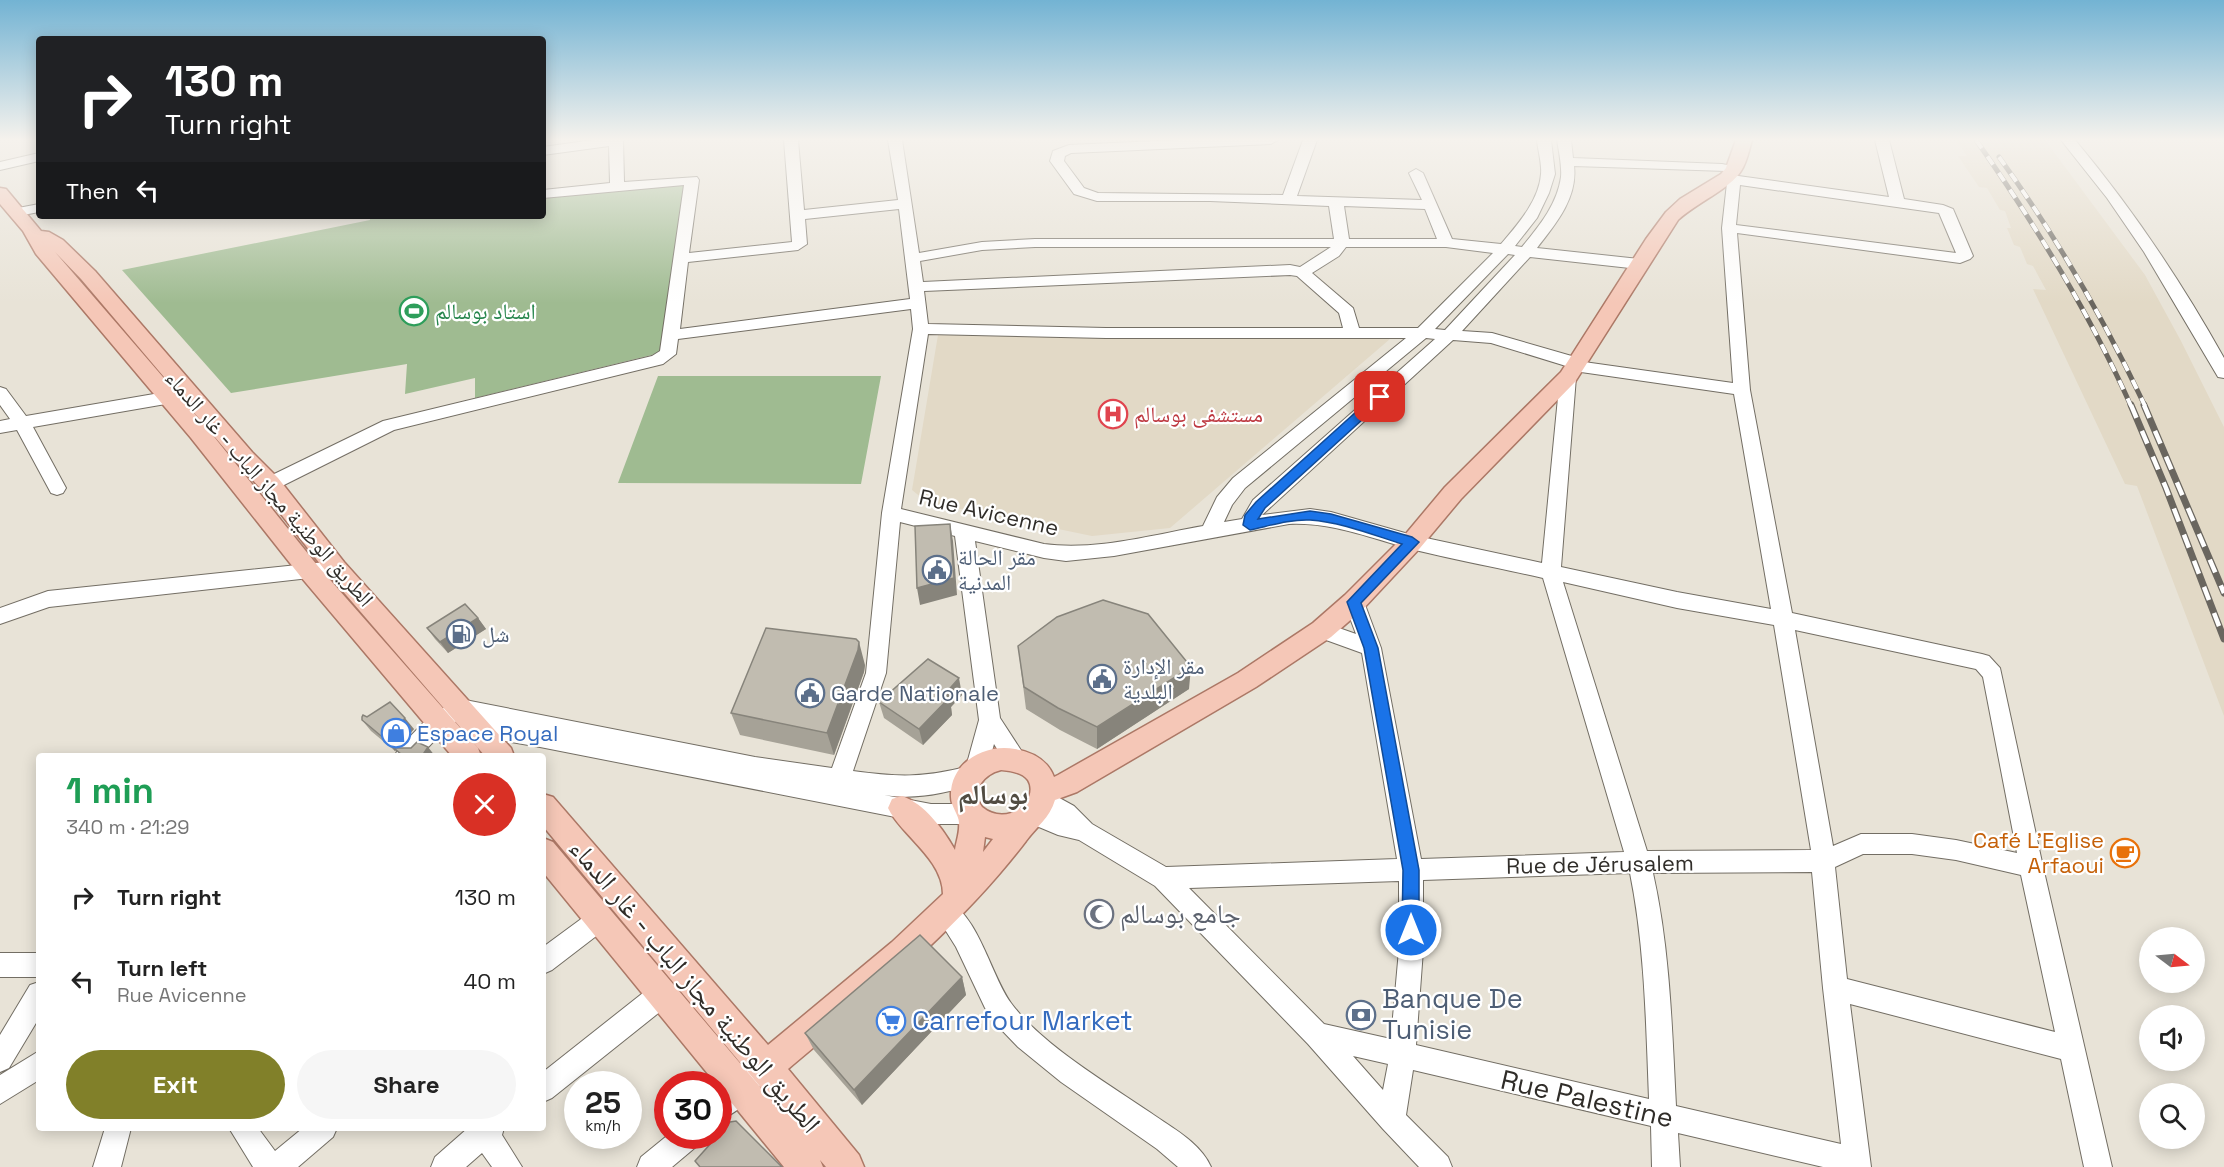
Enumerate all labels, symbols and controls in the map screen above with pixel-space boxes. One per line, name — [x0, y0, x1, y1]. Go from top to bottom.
text: 130 m — [165, 55, 283, 108]
icon: right — [66, 60, 144, 138]
text: Turn right — [165, 107, 292, 142]
icon: left — [131, 174, 164, 207]
text: Then — [66, 177, 119, 205]
sports icon: استاد بوسالم — [398, 295, 430, 327]
place label: استاد بوسالم — [435, 297, 536, 326]
street label: الطريق الوطنية مجاز الباب - غار الدماء — [160, 364, 380, 612]
pin — [1354, 371, 1405, 422]
icon: arrive — [1363, 380, 1396, 413]
hospital icon: مستشفى بوسالم — [1097, 398, 1129, 430]
place label: مستشفى بوسالم — [1134, 400, 1263, 429]
street label: Rue Avicenne — [916, 482, 1062, 542]
place label: مقر الحالة المدنية — [958, 543, 1036, 596]
public building icon: مقر الحالة المدنية — [921, 554, 953, 586]
fuel station icon: شل — [445, 618, 477, 650]
place label: شل — [482, 620, 509, 648]
place label: مقر الإدارة البلدية — [1123, 652, 1205, 705]
public building icon: مقر الإدارة البلدية — [1086, 663, 1118, 695]
public building icon: Garde Nationale — [794, 677, 826, 709]
place label: Garde Nationale — [831, 679, 999, 707]
shop icon: Espace Royal — [380, 717, 412, 749]
place label: Espace Royal — [417, 719, 558, 747]
text: 1 min — [66, 768, 154, 814]
button: close — [453, 773, 516, 836]
district label: بوسالم — [958, 776, 1028, 813]
text: 340 m · 21:29 — [66, 814, 190, 840]
place label: Café L'Eglise Arfaoui — [1973, 826, 2104, 879]
street label: الطريق الوطنية مجاز الباب - غار الدماء — [562, 831, 829, 1140]
cafe icon: Café L'Eglise Arfaoui — [2109, 837, 2141, 869]
street label: Rue de Jérusalem — [1506, 848, 1694, 880]
icon: right — [66, 881, 99, 914]
text: Turn right — [117, 883, 222, 911]
text: 130 m — [455, 883, 516, 911]
place label: جامع بوسالم — [1120, 896, 1241, 932]
mosque icon: جامع بوسالم — [1083, 898, 1115, 930]
position arrow — [1379, 898, 1443, 962]
north arrow — [2139, 927, 2205, 993]
map controls — [2139, 927, 2205, 1149]
text: Turn left — [117, 954, 207, 982]
icon: left — [66, 965, 99, 998]
text: 40 m — [464, 967, 516, 995]
place label: Banque De Tunisie — [1382, 981, 1523, 1047]
text: Rue Avicenne — [117, 982, 247, 1008]
bank icon: Banque De Tunisie — [1345, 999, 1377, 1031]
place label: Carrefour Market — [912, 1003, 1133, 1038]
supermarket icon: Carrefour Market — [875, 1005, 907, 1037]
button: sound — [2139, 1005, 2205, 1071]
button: Exit — [66, 1050, 285, 1119]
button: Share — [297, 1050, 516, 1119]
street label: Rue Palestine — [1497, 1062, 1677, 1135]
speed limit sign: 30 — [654, 1071, 732, 1149]
text: 25 — [585, 1083, 621, 1122]
button: search — [2139, 1083, 2205, 1149]
text: km/h — [585, 1116, 621, 1135]

